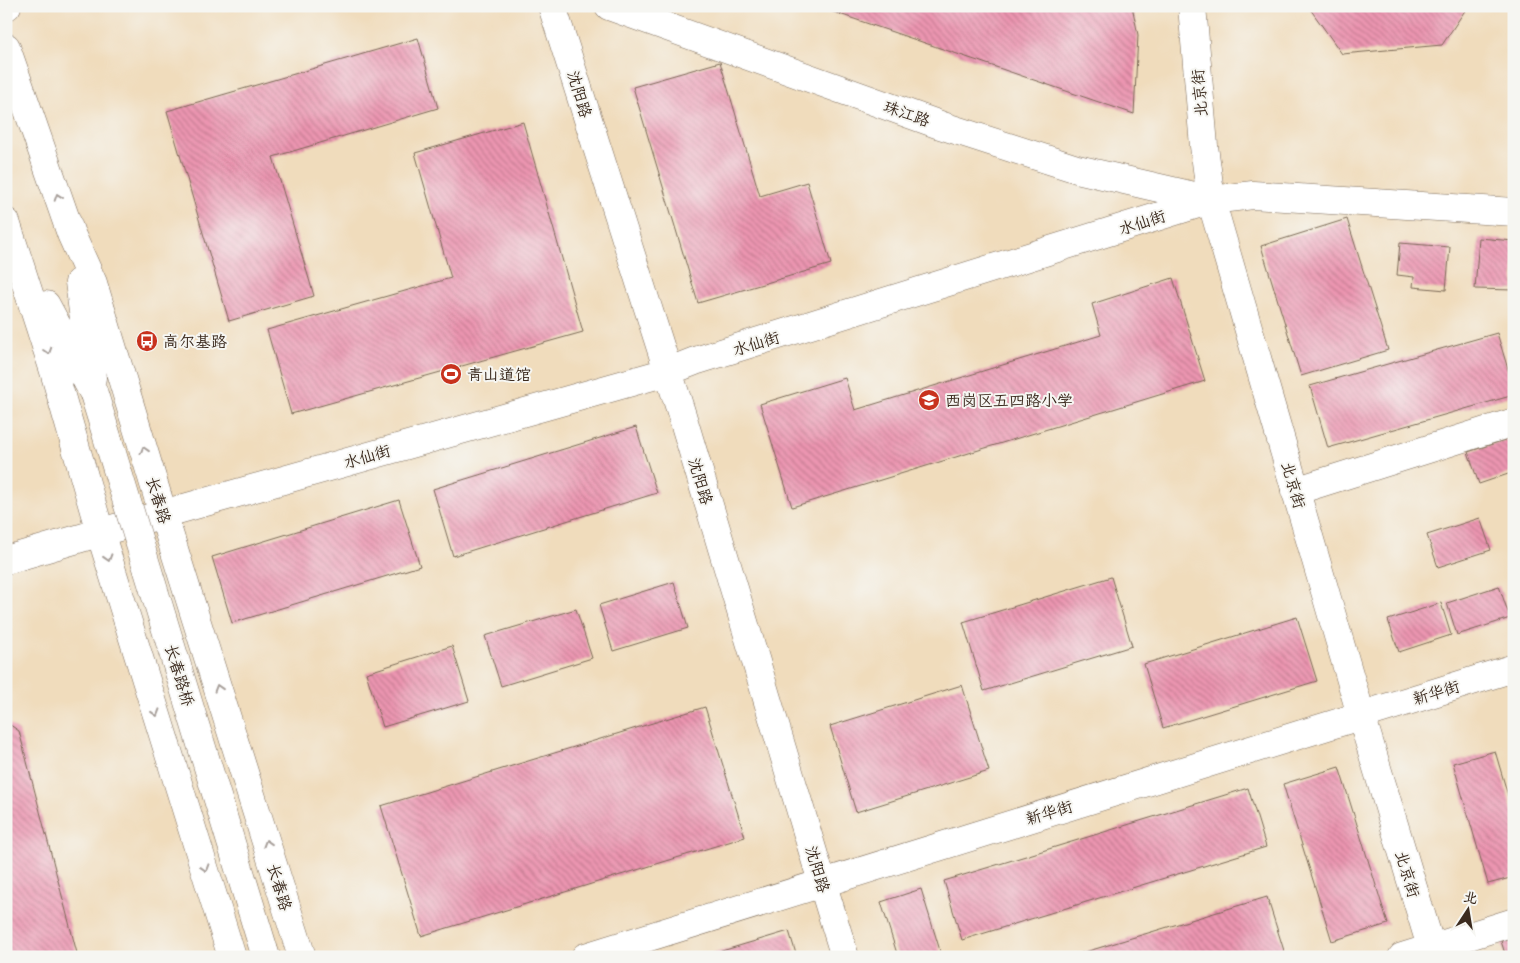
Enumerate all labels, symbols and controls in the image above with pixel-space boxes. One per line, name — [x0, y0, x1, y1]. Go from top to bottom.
street label: 沈阳路 — [562, 68, 598, 120]
street label: 北京街 — [1186, 68, 1212, 118]
street label: 珠江路 — [881, 94, 933, 132]
one-way arrow — [54, 193, 64, 201]
street label: 水仙街 — [1116, 204, 1168, 240]
street label: 水仙街 — [730, 325, 782, 361]
bus stop icon: 高尔基路 — [135, 329, 159, 353]
place label: 高尔基路 — [163, 330, 227, 352]
one-way arrow — [42, 347, 52, 355]
sports icon: 青山道馆 — [439, 362, 463, 386]
place label: 青山道馆 — [467, 363, 531, 385]
school or university icon: 西岗区五四路小学 — [917, 388, 941, 412]
place label: 西岗区五四路小学 — [945, 389, 1073, 411]
street label: 水仙街 — [341, 439, 393, 473]
one-way arrow — [139, 446, 149, 454]
street label: 沈阳路 — [683, 455, 719, 507]
street label: 北京街 — [1277, 459, 1311, 511]
street label: 长春路 — [141, 474, 177, 526]
one-way arrow — [103, 553, 113, 561]
street label: 长春路桥 — [160, 641, 200, 709]
street label: 新华街 — [1410, 674, 1462, 710]
one-way arrow — [214, 685, 224, 693]
one-way arrow — [151, 708, 161, 717]
street label: 新华街 — [1023, 794, 1075, 830]
one-way arrow — [262, 840, 272, 848]
street label: 沈阳路 — [800, 843, 836, 895]
street label: 北京街 — [1390, 848, 1426, 900]
street label: 长春路 — [262, 861, 298, 913]
one-way arrow — [199, 863, 209, 872]
north arrow — [1442, 886, 1492, 936]
text: 北 — [1462, 886, 1480, 908]

